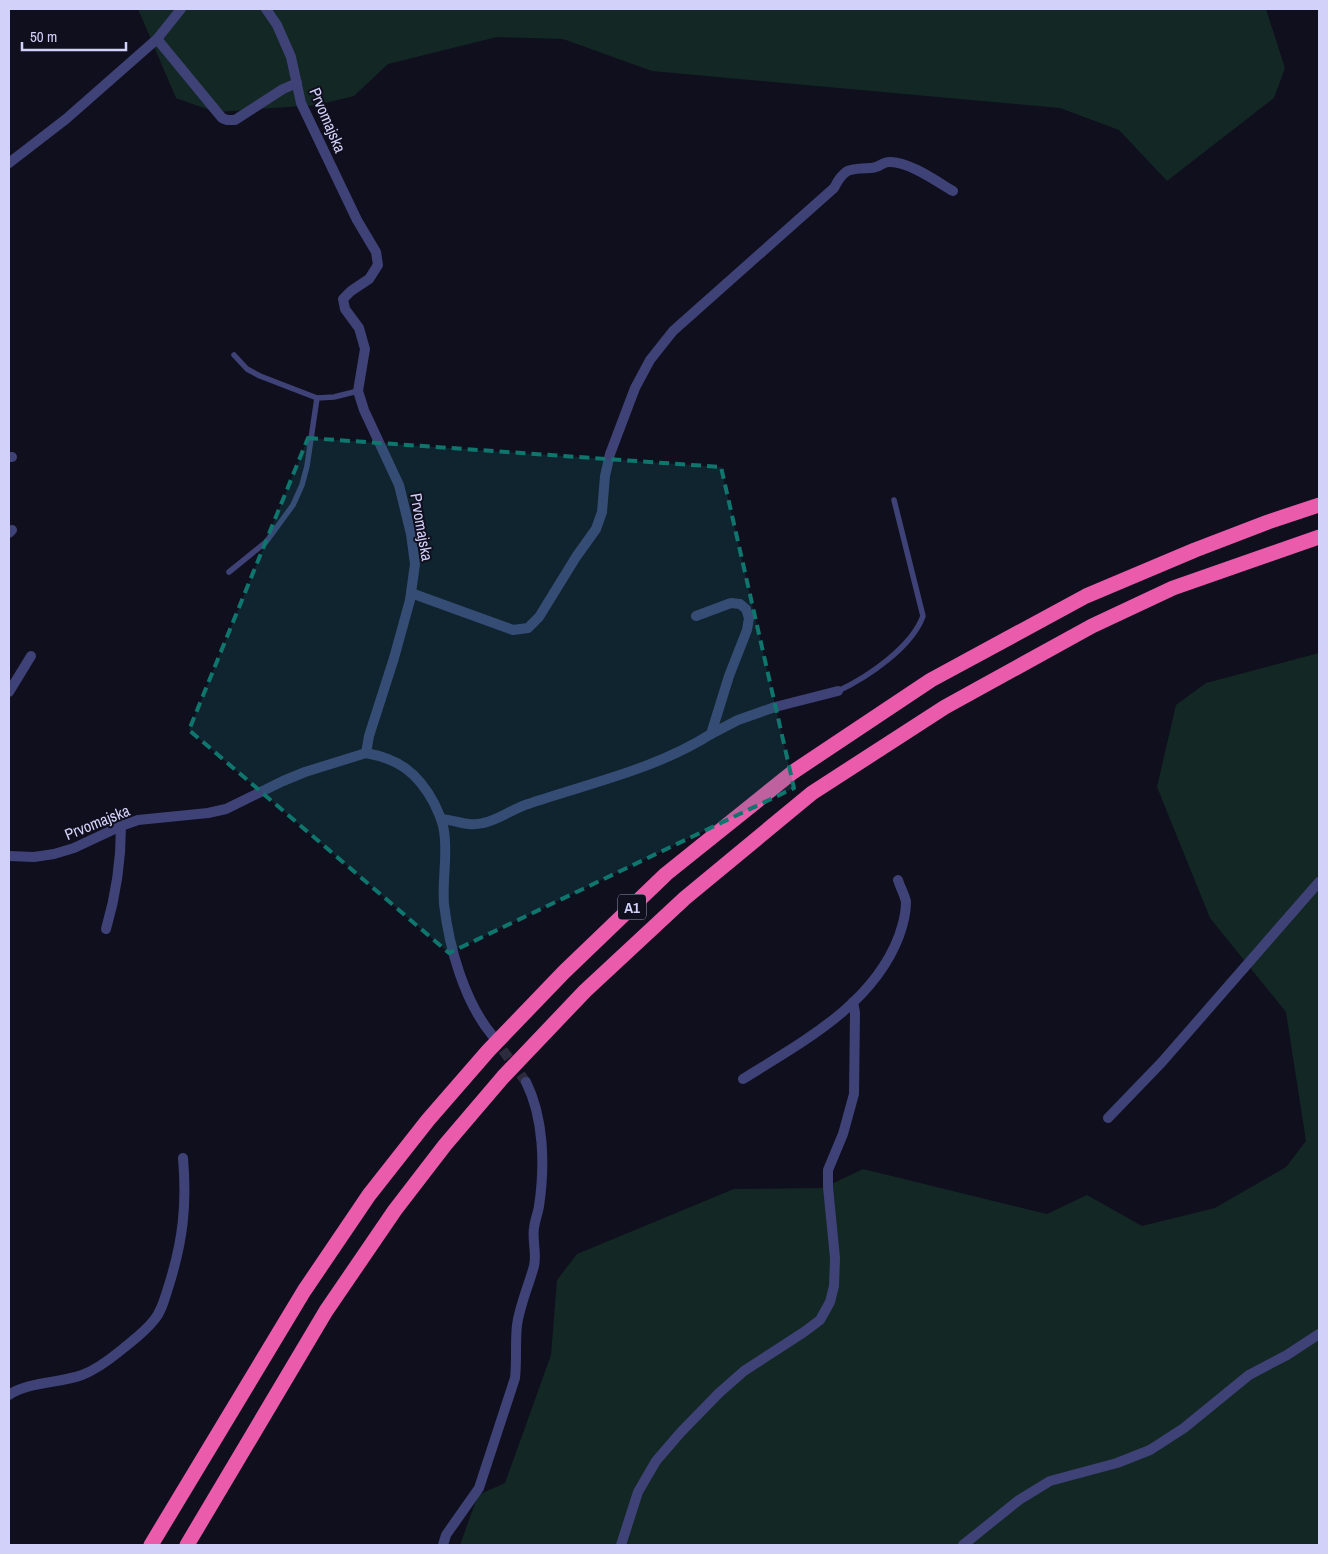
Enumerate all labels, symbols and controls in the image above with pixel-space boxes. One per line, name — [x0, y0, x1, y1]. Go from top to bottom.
scale bar — [22, 20, 126, 52]
text: 50 m — [30, 26, 57, 47]
street label: Prvomajska — [304, 84, 352, 156]
street label: Prvomajska — [405, 491, 439, 563]
street label: Prvomajska — [61, 799, 134, 845]
road number: A1 — [618, 894, 646, 920]

